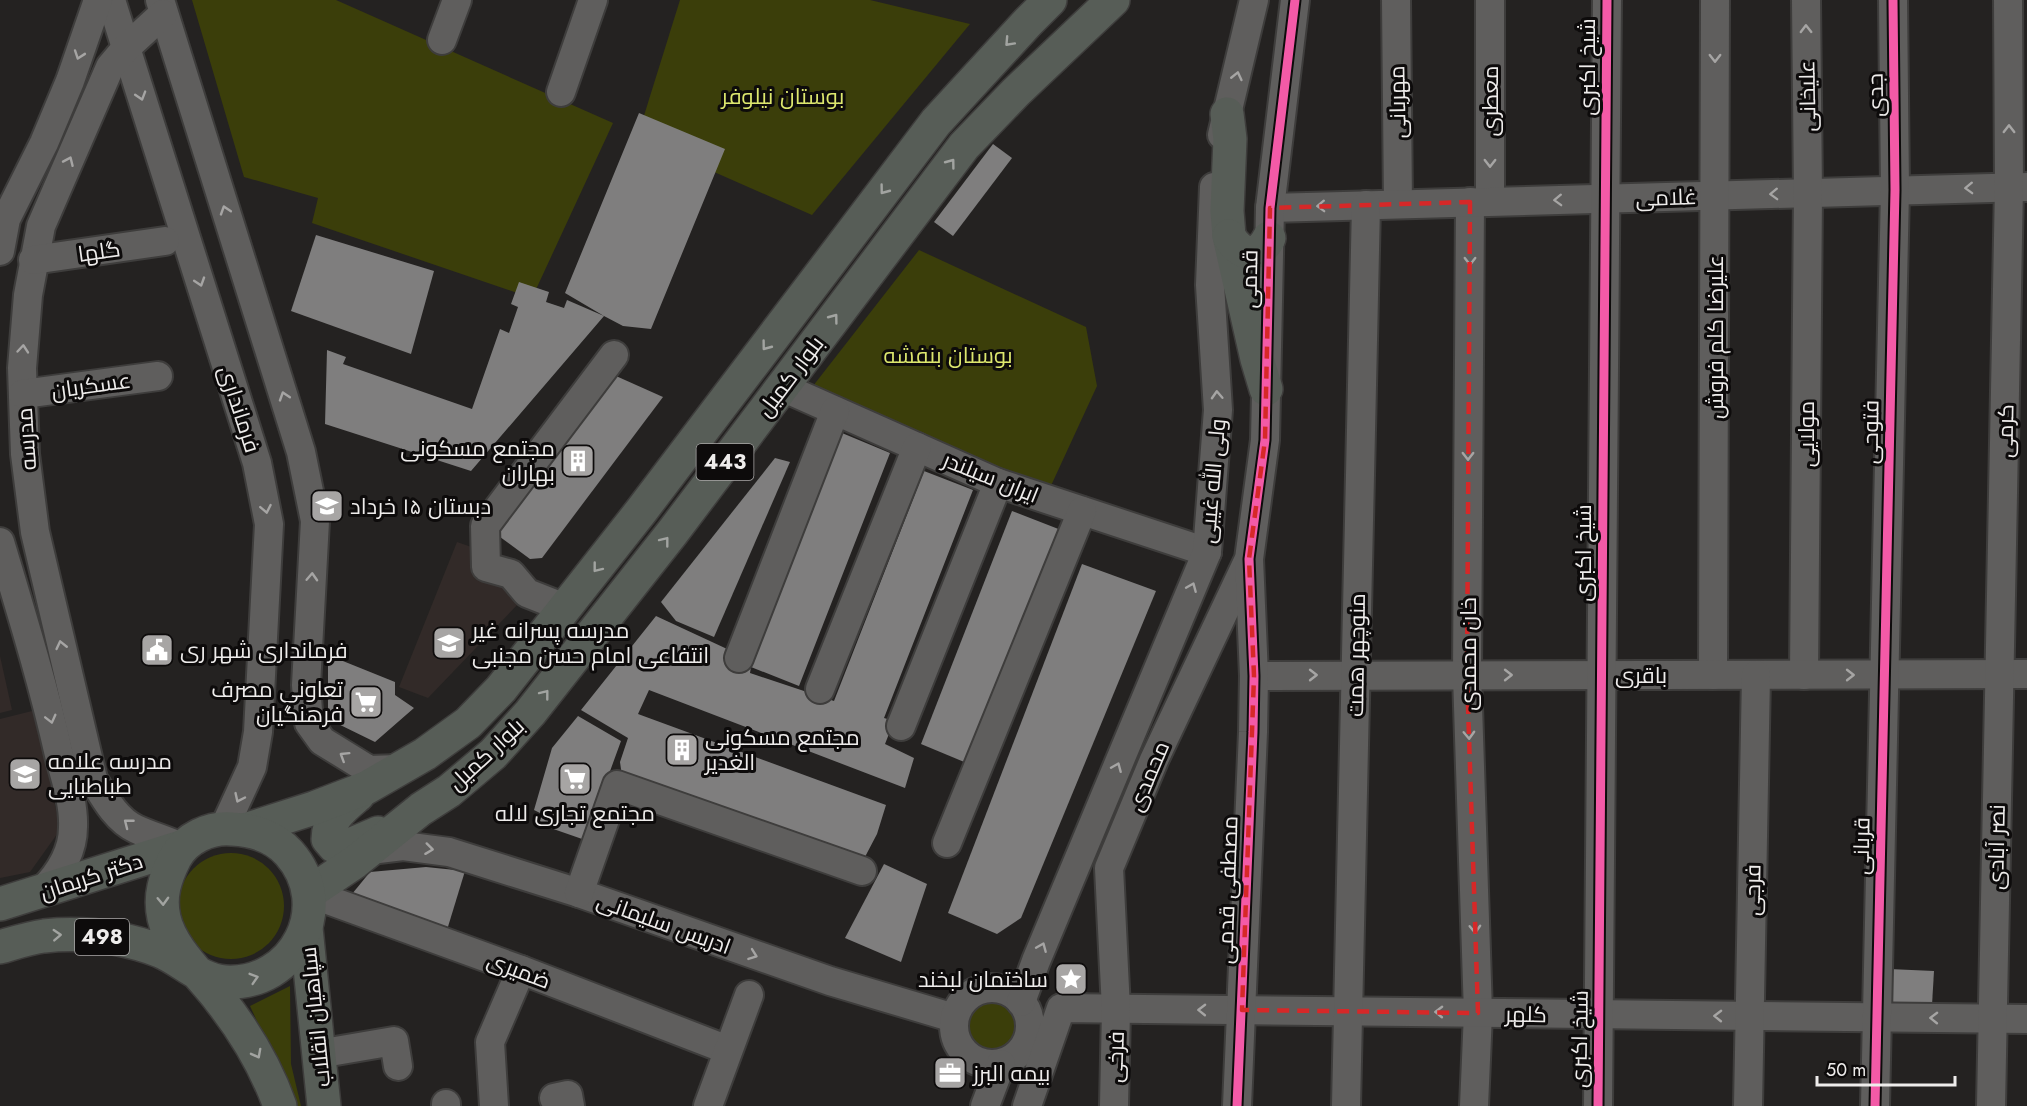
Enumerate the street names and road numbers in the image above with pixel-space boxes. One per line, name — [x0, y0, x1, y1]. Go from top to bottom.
street label: شیخ اکبری — [1571, 18, 1603, 116]
street label: علیخانی — [1790, 60, 1824, 132]
street label: مهربانی — [1380, 65, 1414, 139]
street label: معطری — [1474, 66, 1506, 136]
street label: جدی — [1859, 73, 1891, 117]
street label: غلامی — [1635, 180, 1697, 214]
street label: گلها — [76, 232, 122, 270]
street label: قدمی — [1232, 249, 1266, 309]
street label: علیرضا کلم فروش — [1699, 255, 1731, 419]
street label: بلوار کمیل — [749, 329, 831, 423]
street label: فرمانداری — [211, 361, 269, 457]
street label: عسکریان — [49, 364, 133, 406]
street label: فتوحی — [1853, 400, 1887, 464]
street label: مولایی — [1790, 401, 1822, 467]
street label: کرمی — [1989, 404, 2021, 458]
street label: مدرسه — [8, 407, 44, 471]
street label: ولی الله غیبی — [1191, 417, 1233, 545]
street label: ایران سیلندر — [936, 442, 1044, 511]
road number: 443 — [696, 444, 754, 480]
street label: شیخ اکبری — [1567, 504, 1599, 602]
street label: منوچهر همت — [1339, 593, 1373, 717]
street label: خان محمدی — [1452, 597, 1484, 711]
street label: باقری — [1615, 659, 1667, 691]
street label: بلوار کمیل — [441, 710, 531, 798]
street label: محمدی — [1119, 736, 1177, 816]
street label: نصر آبادی — [1979, 804, 2013, 890]
street label: مصطفی قدمی — [1208, 815, 1246, 965]
street label: قربانی — [1844, 817, 1878, 875]
street label: دکتر کریمان — [36, 844, 146, 908]
street label: فرجی — [1736, 864, 1768, 916]
street label: ادریس سلیمانی — [593, 884, 735, 962]
road number: 498 — [75, 919, 129, 955]
street label: ضمیری — [483, 943, 555, 997]
street label: سپاهیان انقلاب — [292, 945, 338, 1089]
street label: شیخ اکبری — [1562, 990, 1596, 1088]
street label: کلهر — [1503, 998, 1547, 1030]
street label: فرخی — [1098, 1031, 1132, 1083]

